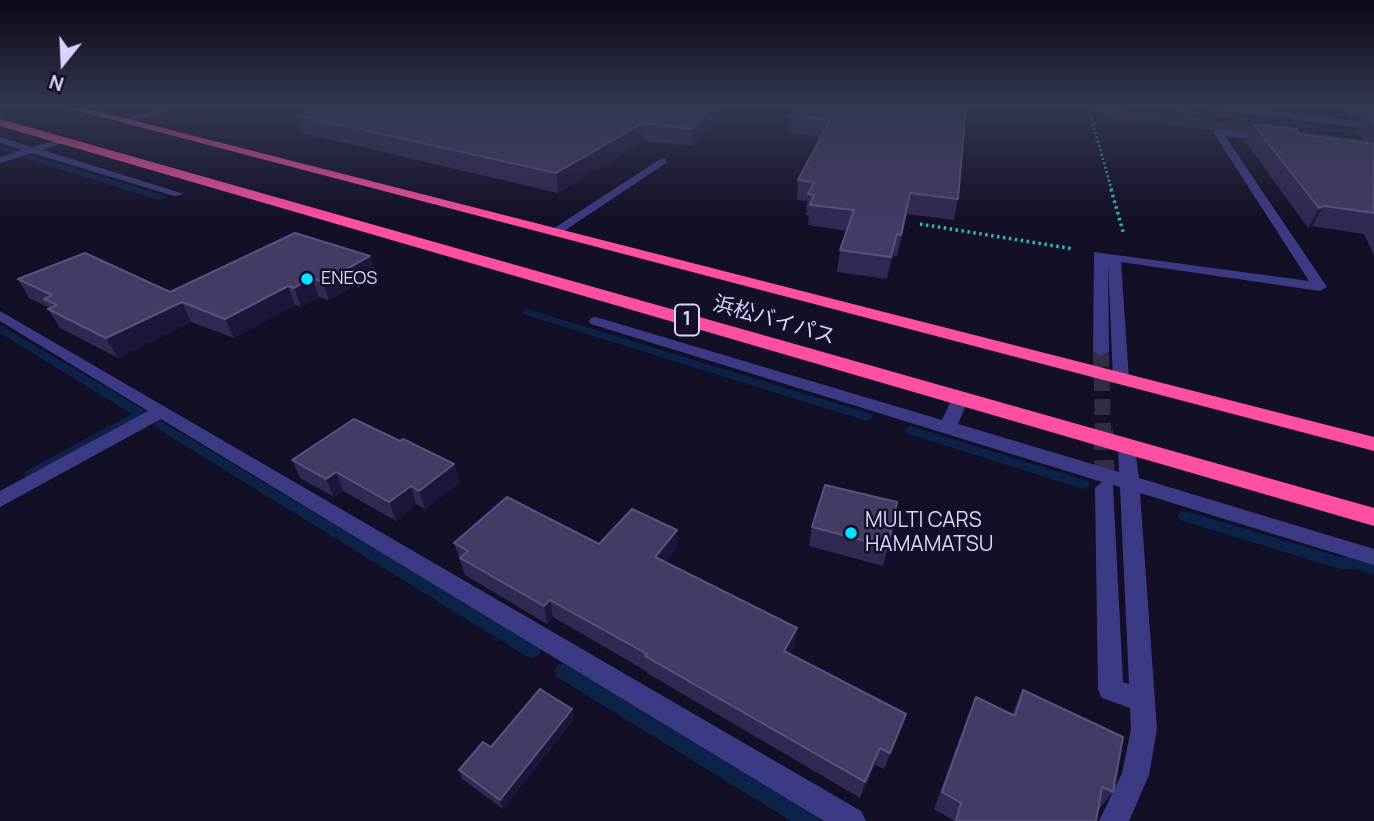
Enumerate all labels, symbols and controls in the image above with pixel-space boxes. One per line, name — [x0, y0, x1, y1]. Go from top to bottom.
north arrow — [28, 28, 98, 98]
text: N — [46, 68, 67, 97]
place label: ENEOS — [321, 268, 377, 290]
marker: ENEOS — [299, 271, 315, 287]
street label: 浜松バイパス — [710, 292, 838, 350]
road number: 1 — [675, 304, 699, 336]
place label: MULTI CARS HAMAMATSU — [865, 508, 994, 558]
marker: MULTI CARS HAMAMATSU — [843, 525, 859, 541]

